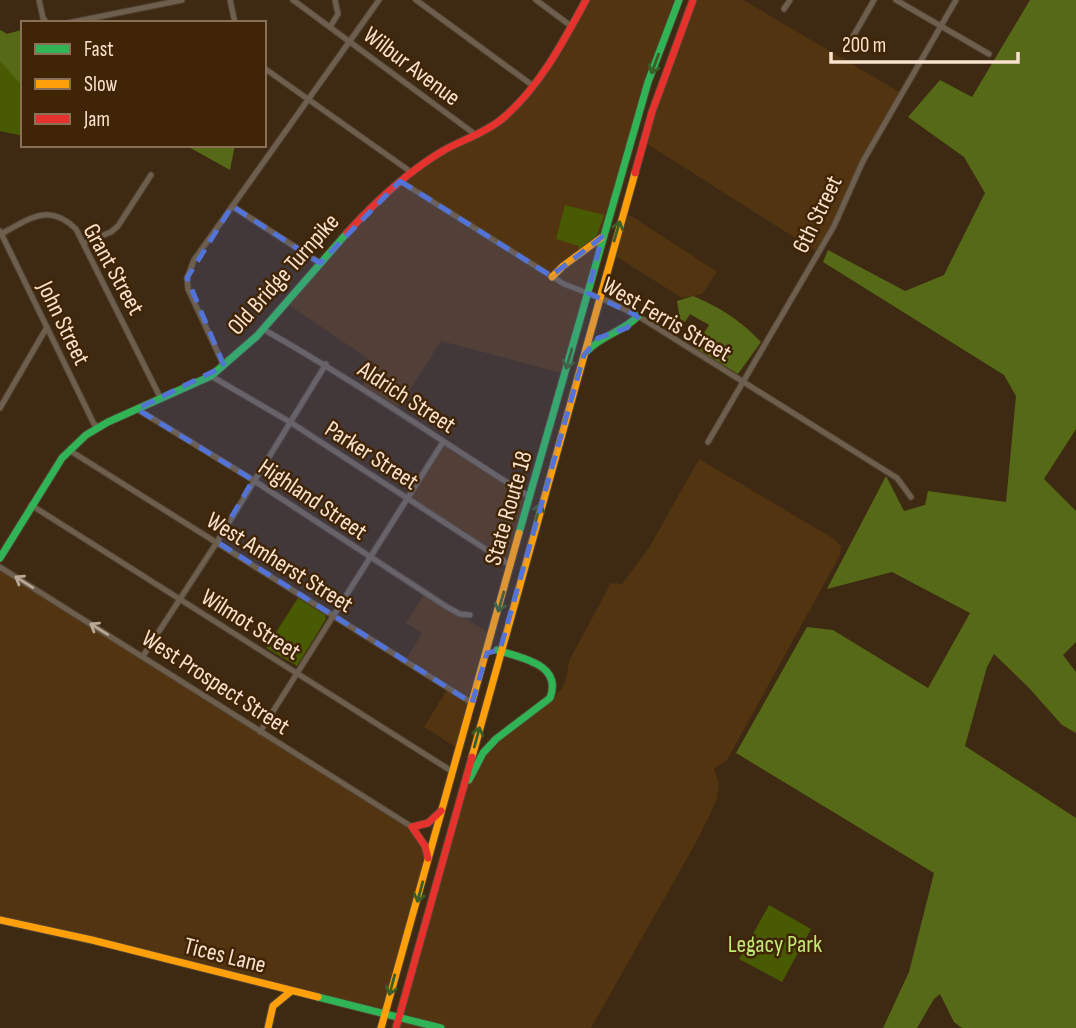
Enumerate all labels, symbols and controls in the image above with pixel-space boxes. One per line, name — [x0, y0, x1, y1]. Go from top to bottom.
legend — [21, 21, 266, 147]
street label: Wilbur Avenue — [357, 21, 466, 112]
scale bar — [831, 21, 1018, 65]
text: 200 m — [842, 33, 886, 58]
text: Fast — [84, 37, 114, 62]
one-way arrow — [648, 52, 660, 74]
text: Slow — [84, 72, 118, 97]
text: Jam — [83, 107, 110, 132]
street label: 6th Street — [786, 171, 849, 258]
street label: Old Bridge Turnpike — [221, 208, 345, 341]
street label: Grant Street — [77, 218, 150, 320]
one-way arrow — [612, 221, 625, 243]
street label: West Ferris Street — [597, 271, 737, 368]
street label: John Street — [30, 276, 96, 370]
one-way arrow — [562, 348, 575, 370]
street label: Aldrich Street — [352, 355, 461, 440]
street label: Parker Street — [319, 414, 424, 496]
street label: State Route 18 — [478, 448, 539, 569]
street label: Highland Street — [253, 452, 373, 546]
one-way arrow — [533, 502, 546, 524]
street label: West Amherst Street — [201, 506, 358, 619]
one-way arrow — [14, 574, 34, 588]
street label: Wilmot Street — [196, 583, 306, 666]
one-way arrow — [494, 590, 507, 612]
one-way arrow — [90, 621, 110, 635]
street label: West Prospect Street — [136, 624, 295, 741]
one-way arrow — [471, 726, 484, 748]
one-way arrow — [413, 880, 426, 902]
park label: Legacy Park — [728, 930, 822, 959]
street label: Tices Lane — [181, 931, 269, 980]
one-way arrow — [385, 974, 398, 996]

